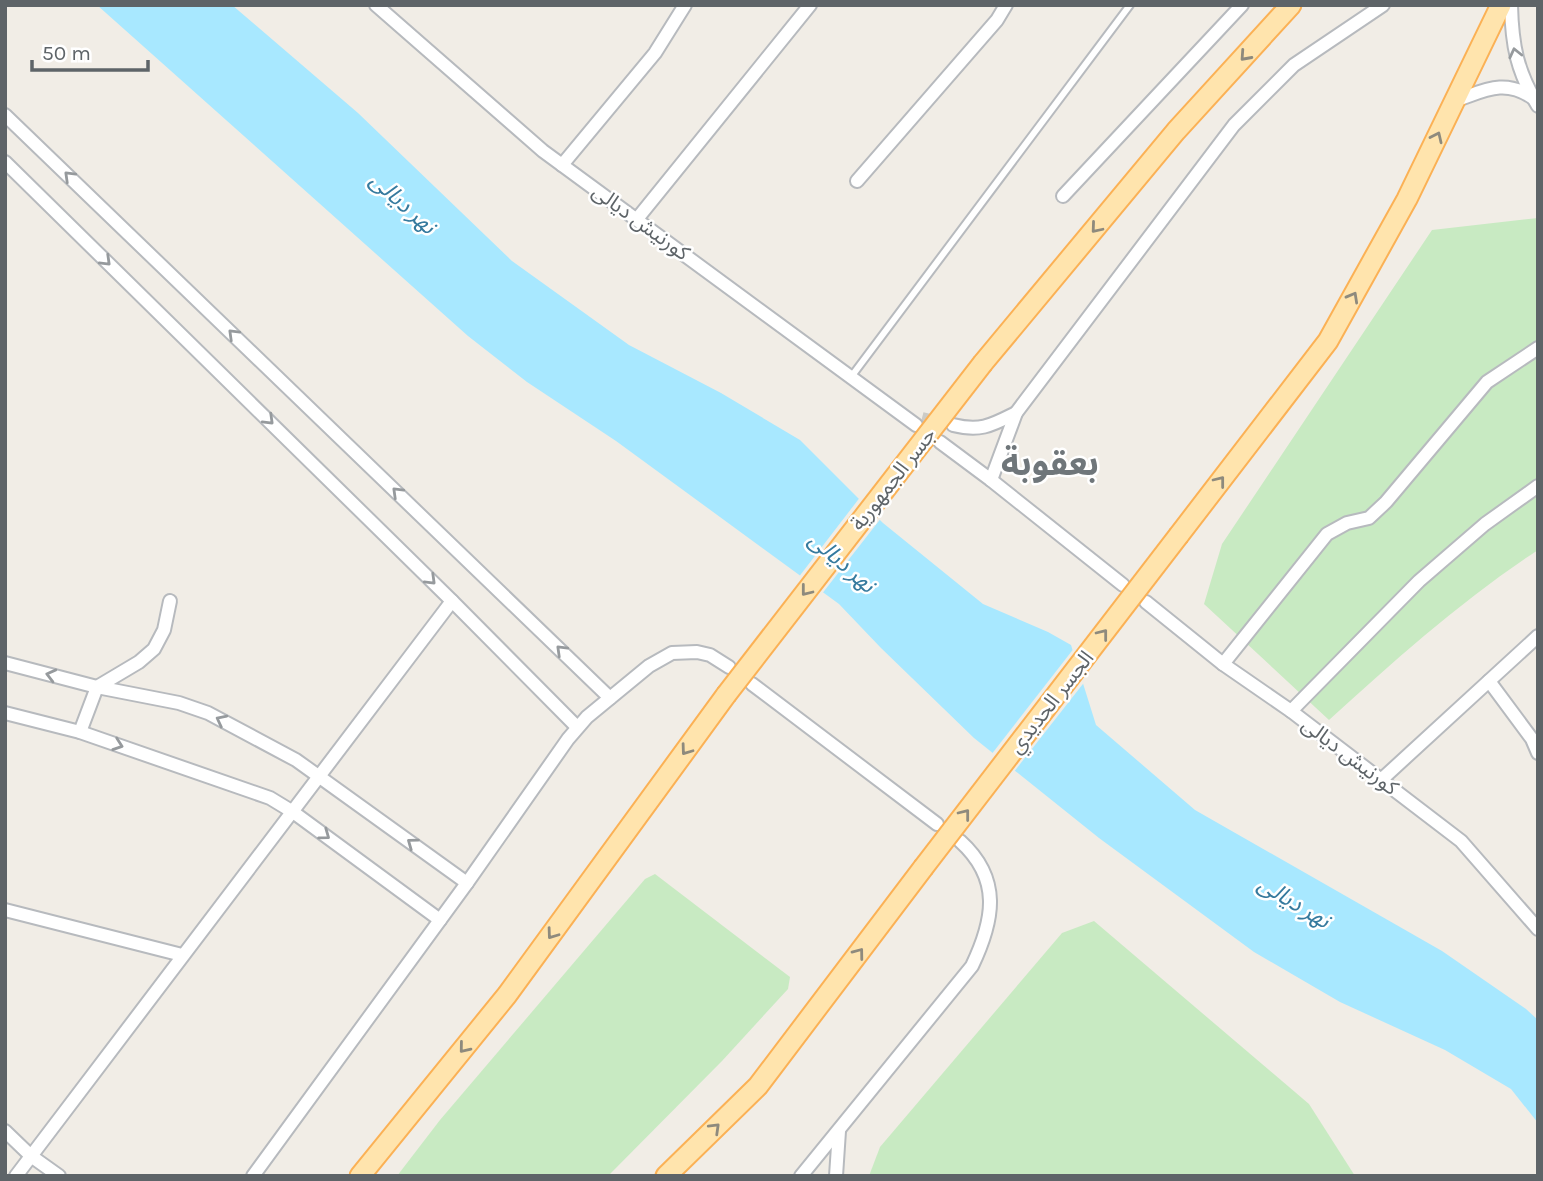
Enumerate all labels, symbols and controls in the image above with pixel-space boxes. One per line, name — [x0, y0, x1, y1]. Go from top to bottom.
scale bar — [32, 28, 147, 72]
text: 50 m — [42, 41, 91, 65]
one-way arrow — [1509, 47, 1523, 59]
one-way arrow — [1240, 48, 1253, 61]
one-way arrow — [1428, 132, 1442, 144]
water label: نهر ديالى — [364, 166, 443, 241]
one-way arrow — [65, 172, 78, 185]
street label: كورنيش ديالى — [588, 179, 694, 265]
one-way arrow — [1091, 220, 1104, 232]
one-way arrow — [98, 252, 111, 265]
one-way arrow — [1345, 291, 1358, 304]
one-way arrow — [228, 330, 241, 343]
one-way arrow — [260, 412, 273, 425]
street label: جسر الجمهورية — [845, 423, 941, 535]
district label: بعقوبة — [1001, 443, 1099, 484]
one-way arrow — [1212, 476, 1225, 489]
one-way arrow — [392, 488, 405, 501]
water label: نهر ديالى — [803, 526, 882, 600]
one-way arrow — [423, 571, 436, 584]
one-way arrow — [802, 584, 815, 596]
one-way arrow — [1095, 629, 1108, 641]
one-way arrow — [556, 646, 569, 659]
street label: الجسر الحديدي — [1004, 646, 1101, 760]
one-way arrow — [45, 669, 57, 683]
street label: كورنيش ديالى — [1297, 712, 1403, 800]
one-way arrow — [216, 715, 228, 729]
one-way arrow — [111, 737, 124, 751]
one-way arrow — [682, 742, 694, 755]
one-way arrow — [956, 809, 969, 822]
one-way arrow — [317, 827, 330, 839]
one-way arrow — [407, 839, 420, 851]
water label: نهر ديالى — [1253, 870, 1337, 935]
one-way arrow — [547, 926, 560, 939]
one-way arrow — [851, 948, 863, 960]
one-way arrow — [460, 1039, 472, 1052]
one-way arrow — [707, 1124, 719, 1136]

